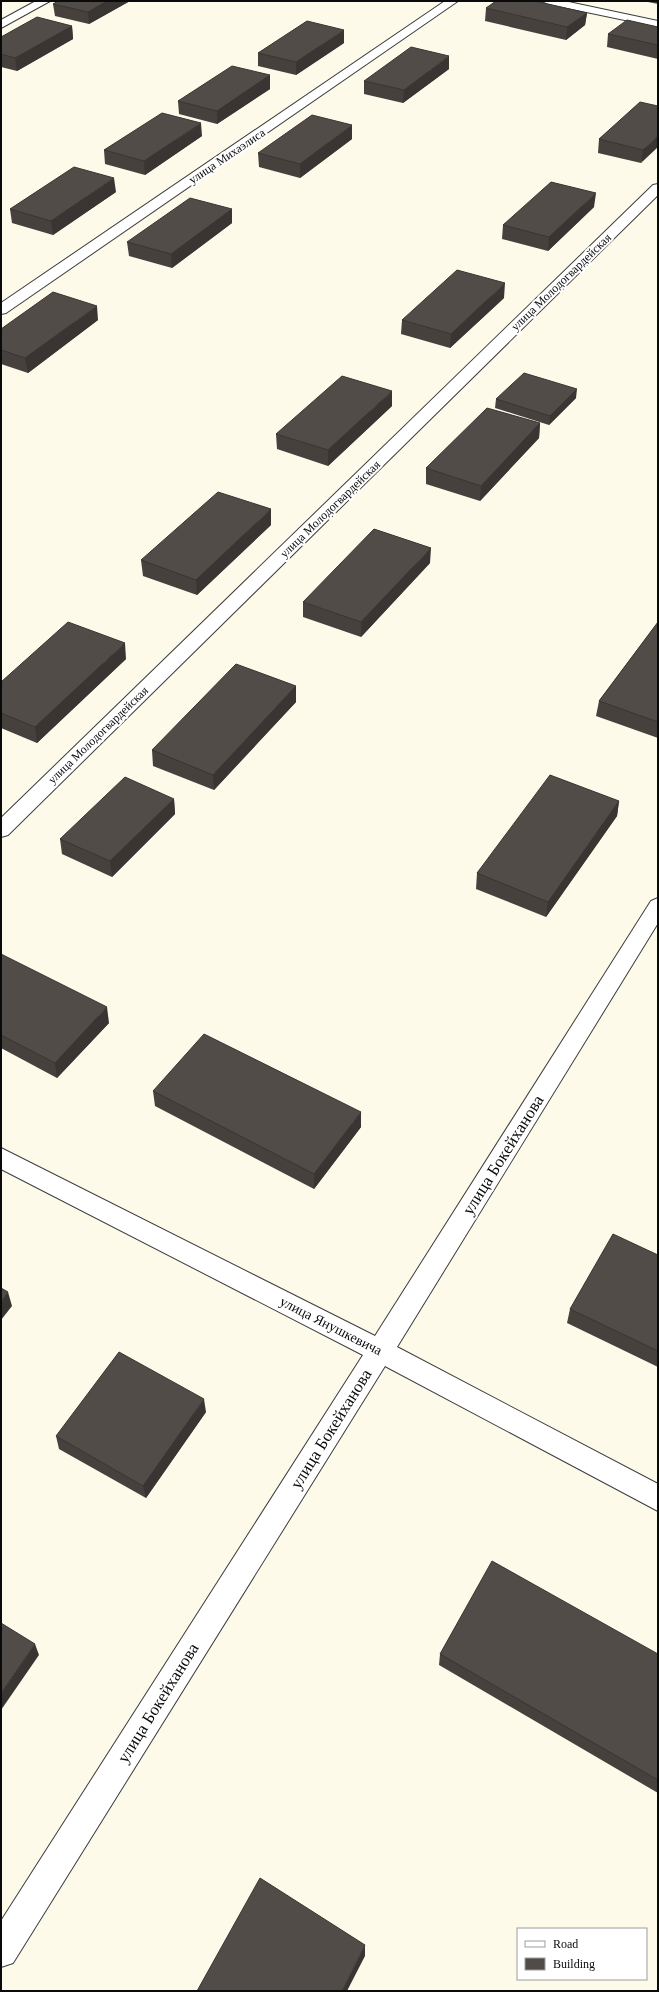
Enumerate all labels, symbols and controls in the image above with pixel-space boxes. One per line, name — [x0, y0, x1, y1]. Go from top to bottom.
street label: улица Михаэлиса — [186, 125, 268, 187]
street label: улица Молодогвардейская — [508, 230, 614, 334]
street label: улица Молодогвардейская — [277, 457, 383, 561]
street label: улица Молодогвардейская — [45, 683, 151, 787]
street label: улица Бокейханова — [458, 1091, 548, 1218]
street label: улица Янушкевича — [277, 1294, 385, 1359]
street label: улица Бокейханова — [286, 1365, 376, 1492]
street label: улица Бокейханова — [113, 1639, 203, 1766]
legend — [517, 1928, 647, 1980]
text: Road — [553, 1937, 578, 1951]
text: Building — [553, 1957, 595, 1971]

